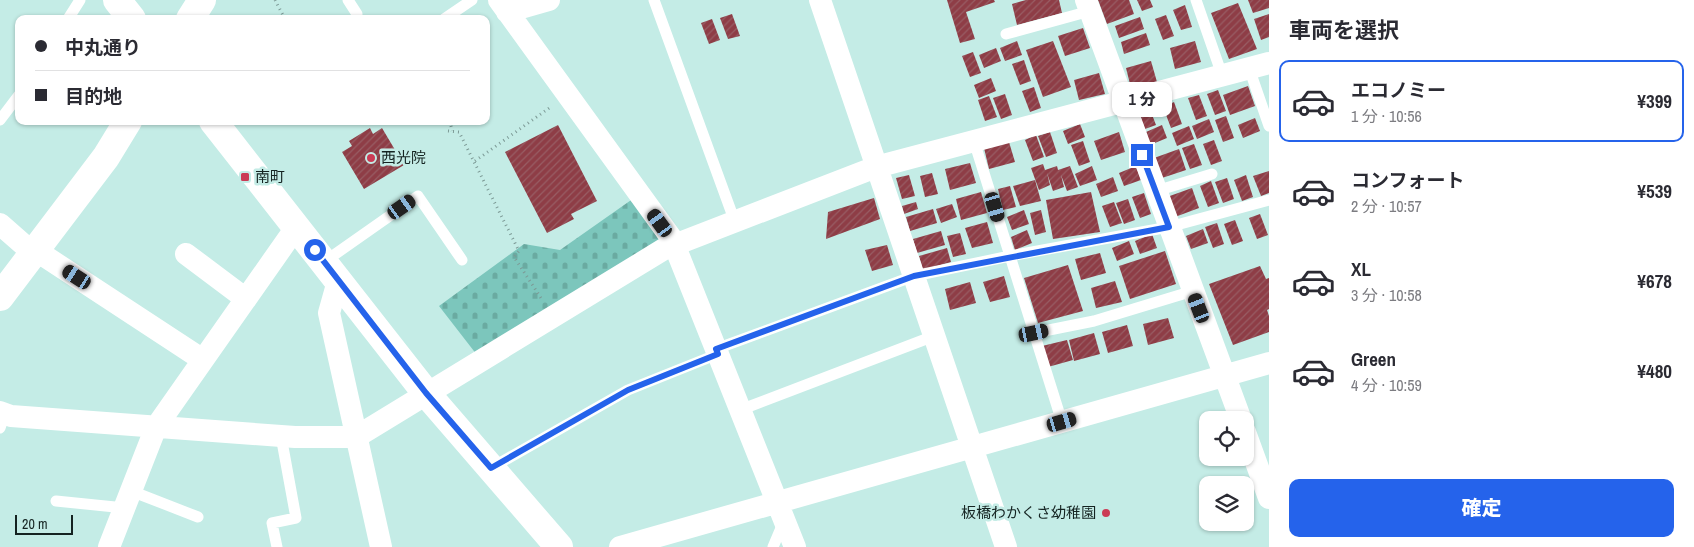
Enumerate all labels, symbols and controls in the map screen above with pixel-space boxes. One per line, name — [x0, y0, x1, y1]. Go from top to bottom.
text: 車両を選択 — [1289, 15, 1399, 45]
text: 中丸通り — [65, 34, 141, 60]
text: エコノミー — [1351, 77, 1446, 103]
icon: car — [1291, 79, 1336, 124]
callout: 1 分 — [1112, 82, 1172, 118]
text: 目的地 — [65, 83, 122, 109]
text: 1 分 — [1129, 88, 1155, 110]
text: ¥399 — [1637, 88, 1672, 114]
text: 1 分 · 10:56 — [1351, 105, 1422, 127]
route end — [1131, 144, 1153, 166]
place label: 西光院 — [381, 147, 426, 168]
marker: 西光院 — [365, 152, 377, 164]
place label: 南町 — [255, 166, 285, 187]
text: コンフォート — [1351, 167, 1464, 193]
icon: car — [1291, 169, 1336, 214]
marker: 南町 — [239, 171, 251, 183]
text: ¥539 — [1637, 178, 1672, 204]
car — [983, 190, 1006, 224]
car — [385, 192, 418, 222]
text: 2 分 · 10:57 — [1351, 195, 1422, 217]
car — [645, 206, 674, 240]
route start — [304, 239, 326, 261]
text: XL — [1351, 256, 1371, 282]
icon: car — [1291, 259, 1336, 304]
car — [60, 263, 93, 291]
text: ¥678 — [1637, 268, 1672, 294]
text: 3 分 · 10:58 — [1351, 284, 1422, 306]
car — [1186, 291, 1211, 325]
car — [1017, 323, 1050, 343]
text: Green — [1351, 346, 1396, 372]
icon: car — [1291, 349, 1336, 394]
text: ¥480 — [1637, 358, 1672, 384]
text: 4 分 · 10:59 — [1351, 374, 1422, 396]
car — [1045, 411, 1078, 433]
map controls — [1199, 411, 1254, 531]
button: locate — [1199, 411, 1254, 466]
button: layers — [1199, 476, 1254, 531]
button: 確定 — [1289, 479, 1674, 537]
place label: 板橋わかくさ幼稚園 — [961, 502, 1096, 523]
marker: 板橋わかくさ幼稚園 — [1100, 507, 1112, 519]
scale bar — [15, 512, 72, 535]
text: 20 m — [22, 515, 48, 533]

